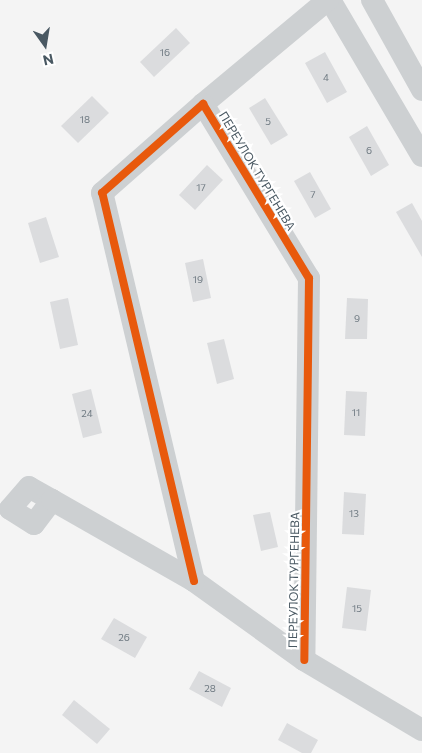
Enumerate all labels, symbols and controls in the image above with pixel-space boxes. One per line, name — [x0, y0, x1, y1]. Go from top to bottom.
north arrow — [20, 20, 70, 70]
house number: 16 — [160, 47, 170, 59]
text: N — [41, 51, 56, 70]
house number: 4 — [323, 72, 329, 84]
street label: ПЕРЕУЛОК ТУРГЕНЕВА — [216, 109, 298, 233]
house number: 18 — [80, 114, 90, 126]
house number: 5 — [265, 116, 271, 128]
house number: 6 — [366, 145, 372, 157]
house number: 17 — [196, 182, 206, 194]
house number: 7 — [310, 189, 316, 201]
house number: 19 — [193, 274, 203, 286]
house number: 9 — [354, 313, 360, 325]
house number: 11 — [352, 407, 360, 419]
house number: 24 — [81, 408, 93, 420]
house number: 13 — [349, 508, 359, 520]
street label: ПЕРЕУЛОК ТУРГЕНЕВА — [286, 512, 302, 648]
house number: 15 — [352, 603, 362, 615]
house number: 26 — [118, 632, 130, 644]
house number: 28 — [204, 683, 216, 695]

